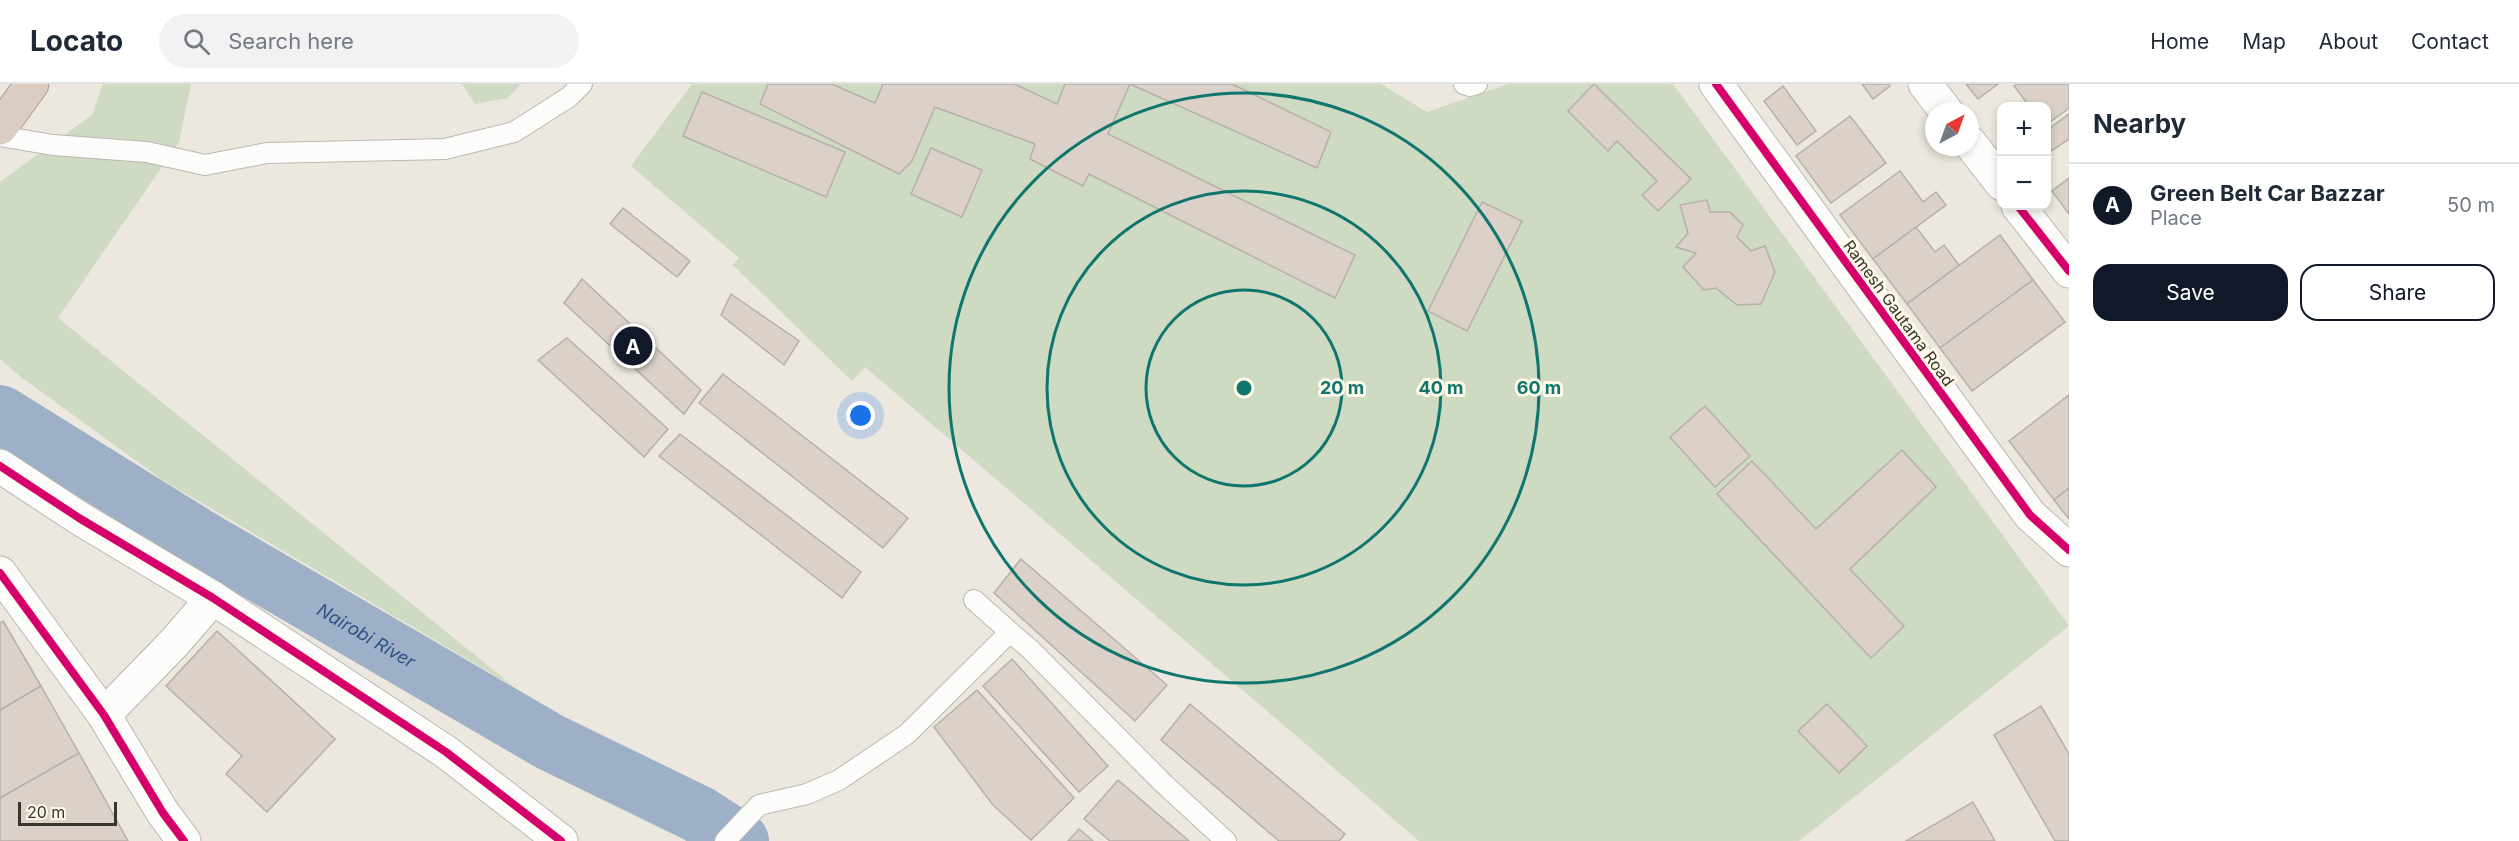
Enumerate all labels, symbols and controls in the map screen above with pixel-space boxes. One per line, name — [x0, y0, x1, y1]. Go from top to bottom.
search box — [159, 14, 579, 68]
text: Locato — [30, 24, 123, 58]
icon: search — [180, 25, 213, 58]
text: Search here — [228, 28, 354, 54]
text: Home — [2150, 29, 2209, 54]
text: Map — [2242, 29, 2286, 54]
text: About — [2319, 29, 2378, 54]
text: Contact — [2411, 29, 2489, 54]
north arrow — [1925, 102, 1979, 156]
map controls — [1997, 102, 2051, 210]
button: + — [1997, 102, 2051, 156]
text: Nearby — [2093, 108, 2186, 139]
button: − — [1997, 156, 2051, 210]
text: Green Belt Car Bazzar — [2150, 180, 2385, 206]
text: A — [2105, 193, 2120, 217]
text: 50 m — [2447, 193, 2495, 217]
text: Place — [2150, 206, 2202, 230]
street label: Ramesh Gautama Road — [1839, 236, 1959, 390]
button: Save — [2093, 264, 2288, 321]
button: Share — [2300, 264, 2495, 321]
pin: A — [614, 324, 652, 368]
text: 20 m — [1320, 377, 1364, 398]
text: 40 m — [1419, 377, 1464, 398]
text: 60 m — [1517, 377, 1561, 398]
centre of rings — [1234, 378, 1254, 398]
your location — [846, 401, 875, 430]
water label: Nairobi River — [314, 598, 420, 672]
scale bar — [18, 799, 117, 826]
text: 20 m — [27, 802, 65, 822]

